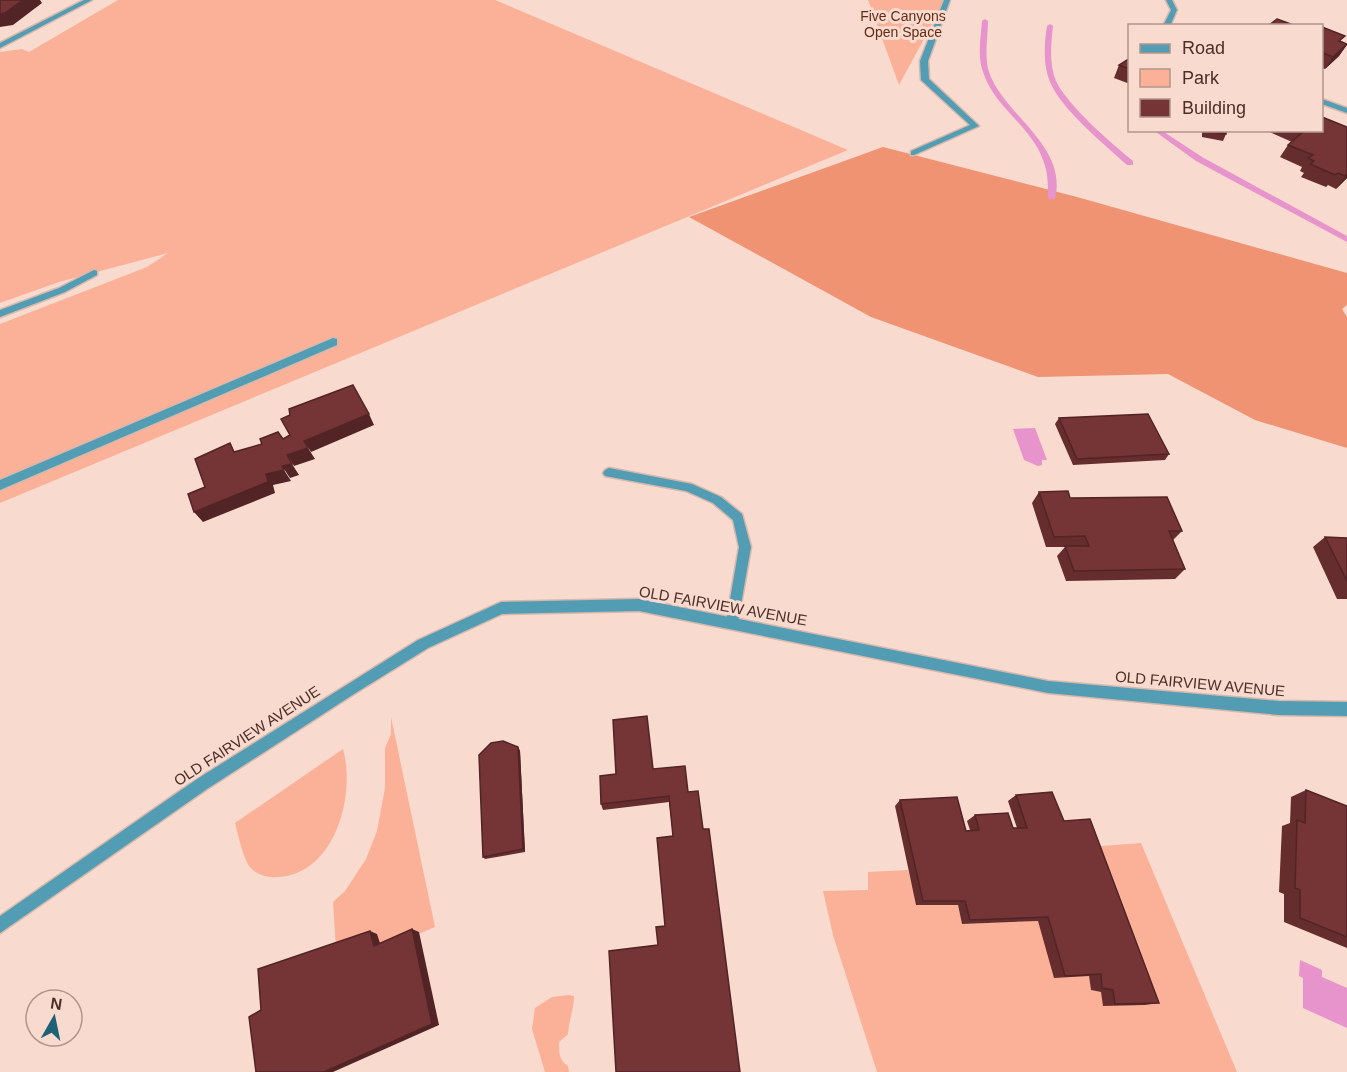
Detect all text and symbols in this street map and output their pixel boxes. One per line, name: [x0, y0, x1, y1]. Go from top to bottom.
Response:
park label: Five Canyons Open Space: [860, 8, 946, 40]
legend: [1128, 24, 1323, 132]
text: Road: [1182, 38, 1225, 58]
text: Park: [1182, 68, 1220, 88]
text: Building: [1182, 98, 1246, 118]
street label: OLD FAIRVIEW AVENUE: [638, 582, 808, 629]
street label: OLD FAIRVIEW AVENUE: [1114, 668, 1286, 699]
street label: OLD FAIRVIEW AVENUE: [171, 682, 323, 789]
north arrow: [24, 988, 84, 1048]
text: N: [49, 994, 63, 1013]

